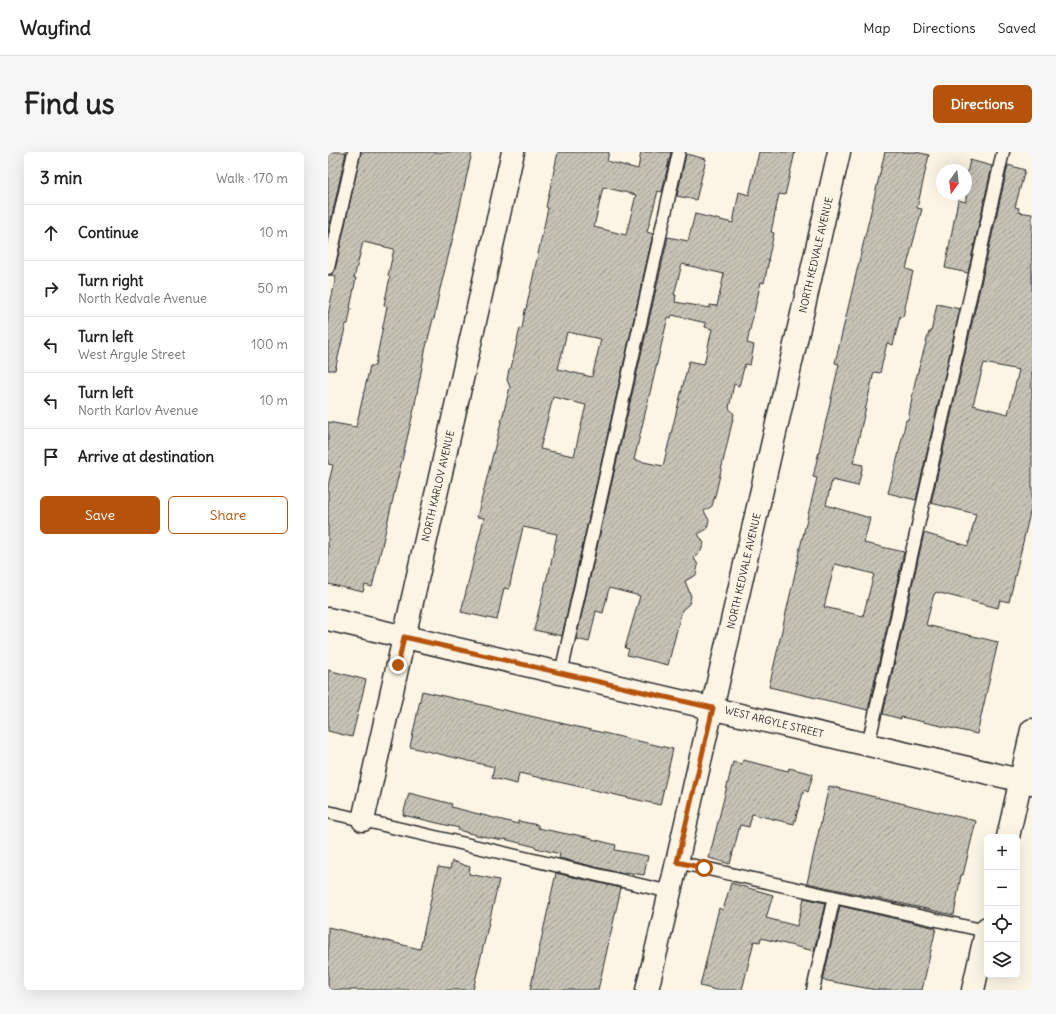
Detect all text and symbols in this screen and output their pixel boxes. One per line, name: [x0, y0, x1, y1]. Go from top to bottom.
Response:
text: Wayfind: [20, 16, 91, 40]
text: Map: [863, 19, 890, 37]
text: Directions: [912, 19, 976, 37]
text: Saved: [998, 19, 1036, 37]
button: Directions: [933, 85, 1032, 123]
text: Find us: [24, 86, 115, 122]
north arrow: [936, 164, 972, 200]
text: 3 min: [40, 167, 82, 189]
text: Walk · 170 m: [216, 170, 288, 187]
street label: NORTH KEDVALE AVENUE: [796, 196, 836, 314]
icon: ahead: [40, 222, 62, 244]
text: Continue: [78, 223, 139, 242]
text: 10 m: [260, 224, 288, 241]
text: Turn right: [78, 271, 143, 290]
icon: right: [40, 278, 62, 300]
text: 50 m: [257, 280, 288, 297]
text: North Kedvale Avenue: [78, 290, 207, 307]
text: Turn left: [78, 327, 133, 346]
icon: left: [40, 334, 62, 356]
text: 100 m: [251, 336, 288, 353]
text: West Argyle Street: [78, 346, 186, 363]
text: Turn left: [78, 383, 133, 402]
icon: left: [40, 390, 62, 412]
text: 10 m: [260, 392, 288, 409]
text: North Karlov Avenue: [78, 402, 198, 419]
street label: NORTH KARLOV AVENUE: [419, 429, 457, 543]
icon: arrive: [40, 446, 62, 468]
text: Arrive at destination: [78, 447, 214, 466]
button: Save: [40, 496, 160, 534]
button: Share: [168, 496, 288, 534]
street label: NORTH KEDVALE AVENUE: [724, 512, 764, 630]
route end: [389, 656, 407, 674]
street label: WEST ARGYLE STREET: [723, 703, 825, 741]
map controls: [984, 834, 1020, 978]
button: +: [984, 834, 1020, 870]
route start: [695, 859, 713, 877]
button: −: [984, 870, 1020, 906]
button: locate: [984, 906, 1020, 942]
button: layers: [984, 942, 1020, 978]

